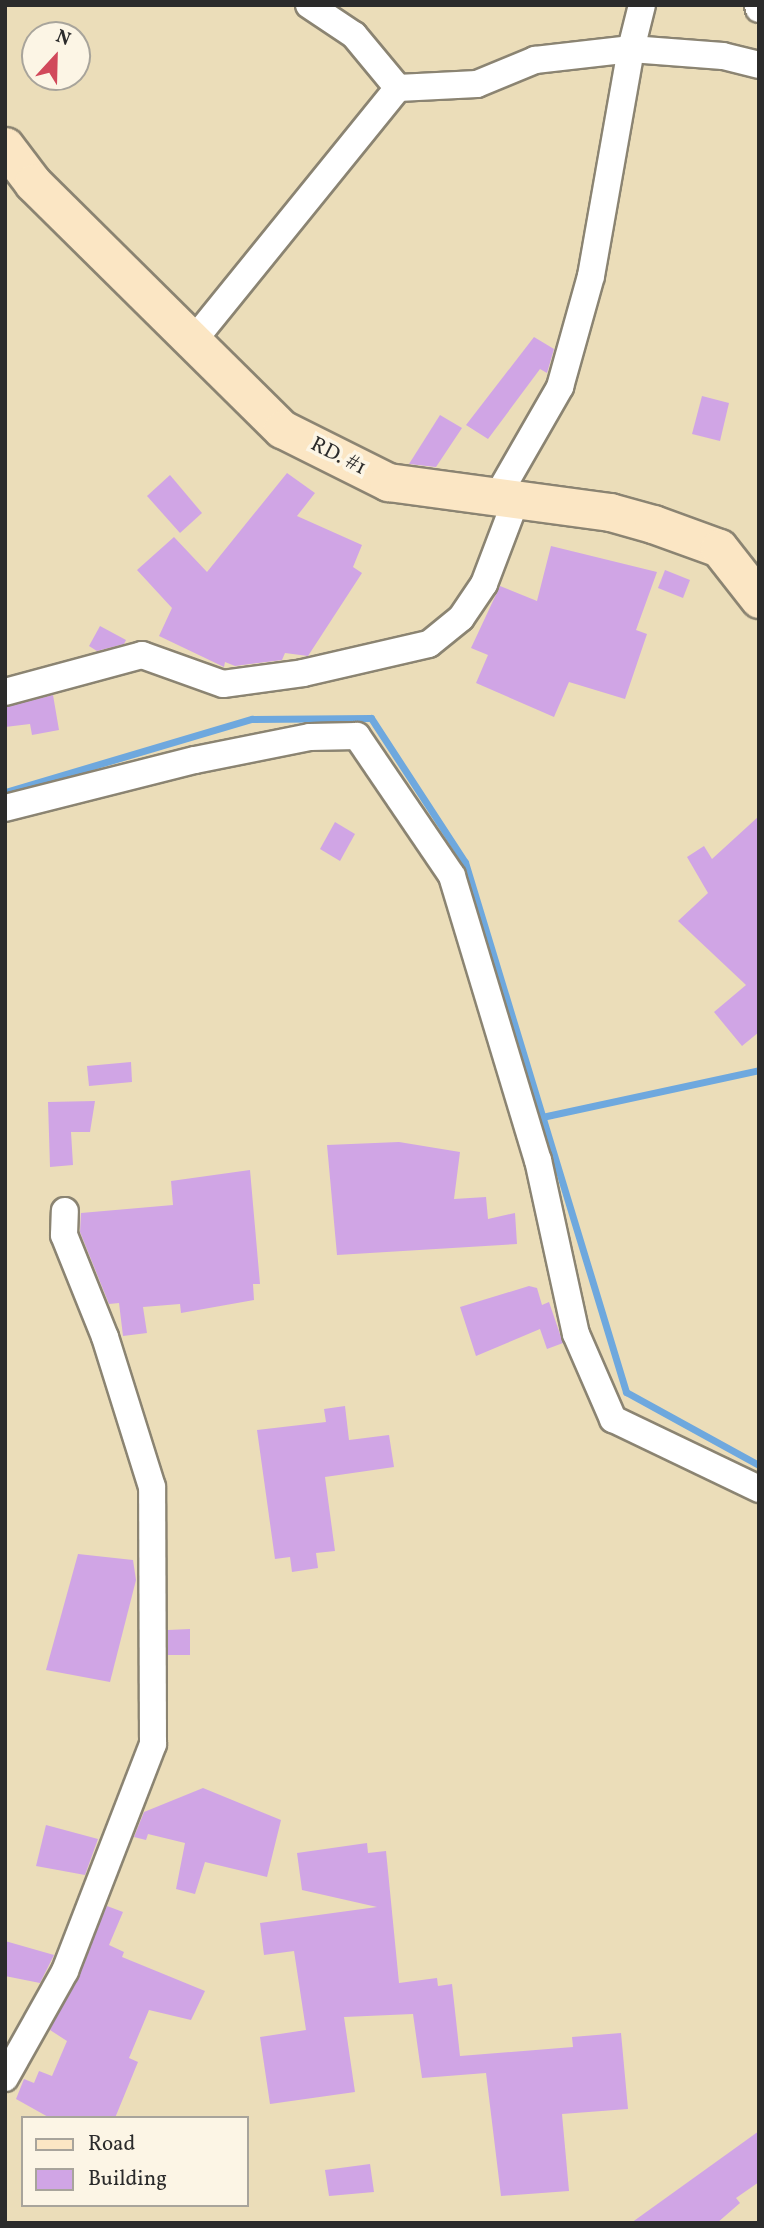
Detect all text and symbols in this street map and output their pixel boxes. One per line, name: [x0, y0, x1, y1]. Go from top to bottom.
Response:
north arrow: [21, 21, 91, 91]
text: N: [52, 24, 74, 53]
street label: RD. #1: [306, 432, 370, 482]
legend: [21, 2116, 248, 2207]
text: Road: [88, 2130, 135, 2159]
text: Building: [88, 2165, 167, 2194]

